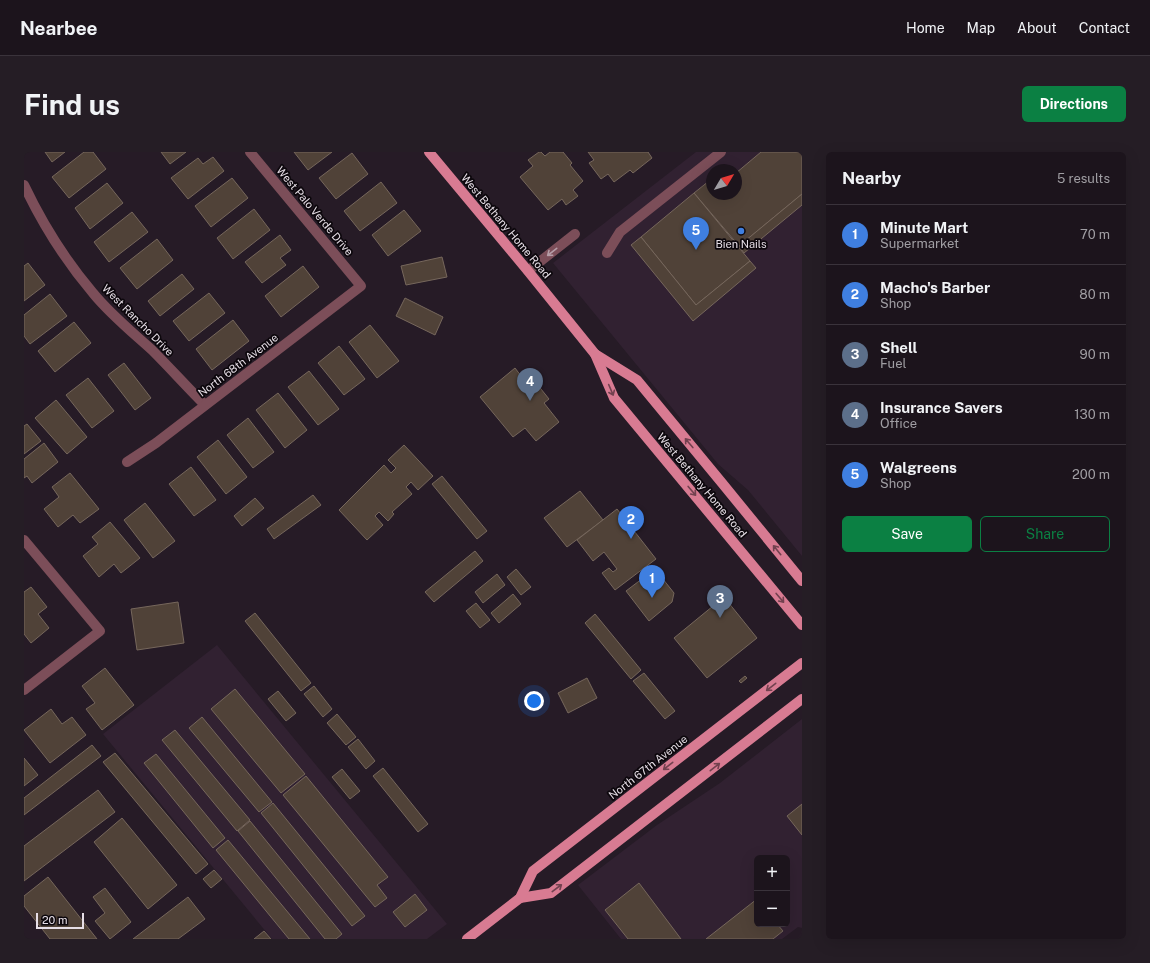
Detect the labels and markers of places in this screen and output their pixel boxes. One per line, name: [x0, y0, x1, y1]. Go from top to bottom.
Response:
pin: 5: [683, 217, 709, 250]
marker: Bien Nails: [736, 226, 746, 236]
place label: Bien Nails: [715, 238, 767, 250]
pin: 4: [517, 368, 543, 401]
pin: 2: [618, 506, 644, 539]
pin: 1: [639, 565, 665, 598]
pin: 3: [707, 585, 733, 618]

